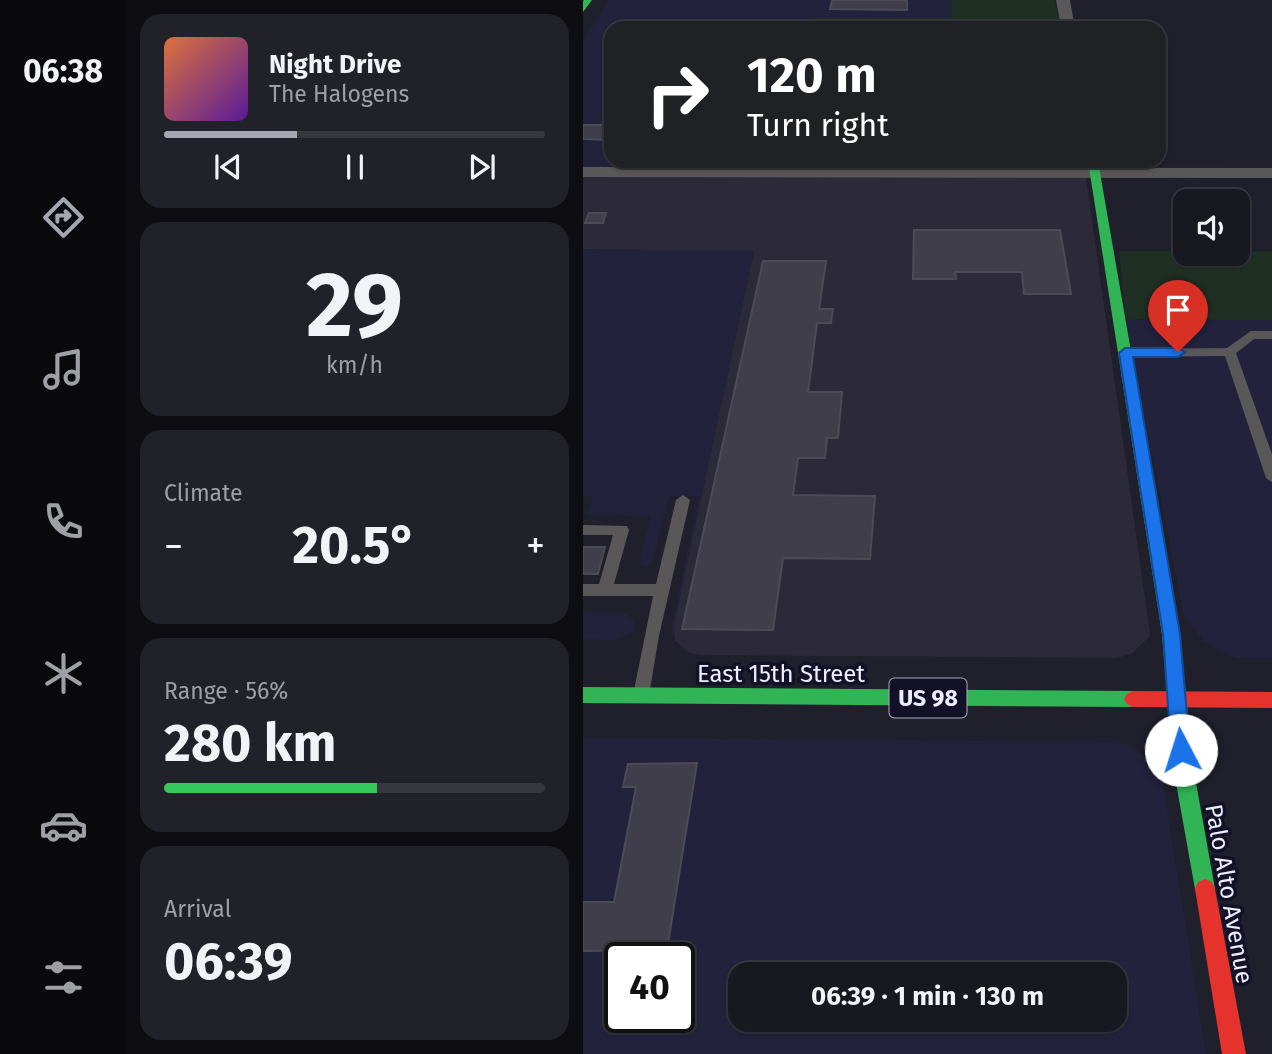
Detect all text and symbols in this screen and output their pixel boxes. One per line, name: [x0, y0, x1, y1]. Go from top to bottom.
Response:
text: 120 m: [747, 46, 877, 105]
text: Night Drive: [269, 49, 401, 80]
icon: right: [632, 49, 723, 140]
text: 06:38: [23, 52, 103, 90]
text: The Halogens: [269, 80, 409, 108]
text: Turn right: [747, 106, 889, 144]
icon: previous: [209, 148, 247, 186]
icon: pause: [336, 148, 374, 186]
icon: next: [463, 148, 501, 186]
map controls: [1173, 189, 1250, 266]
button: sound: [1173, 189, 1250, 266]
icon: directions: [39, 193, 88, 242]
text: 29: [306, 251, 403, 360]
pin: [1148, 280, 1208, 352]
icon: arrive: [1159, 291, 1197, 329]
icon: music: [39, 345, 88, 394]
text: km/h: [326, 351, 383, 379]
text: Climate: [164, 479, 243, 507]
icon: phone: [39, 497, 88, 546]
text: 20.5°: [292, 514, 417, 577]
text: −: [164, 523, 183, 569]
text: +: [526, 523, 545, 569]
icon: climate: [39, 649, 88, 698]
street label: East 15th Street: [697, 660, 865, 688]
text: Range · 56%: [164, 677, 288, 705]
road number: US 98: [889, 678, 967, 718]
text: 280 km: [164, 712, 336, 775]
position arrow: [1144, 713, 1218, 787]
icon: car: [39, 801, 88, 850]
street label: Palo Alto Avenue: [1199, 802, 1259, 986]
text: Arrival: [164, 895, 231, 923]
text: 06:39: [164, 930, 293, 993]
speed limit sign: 40: [604, 942, 695, 1033]
icon: filters: [39, 953, 88, 1002]
text: 06:39 · 1 min · 130 m: [811, 981, 1044, 1012]

